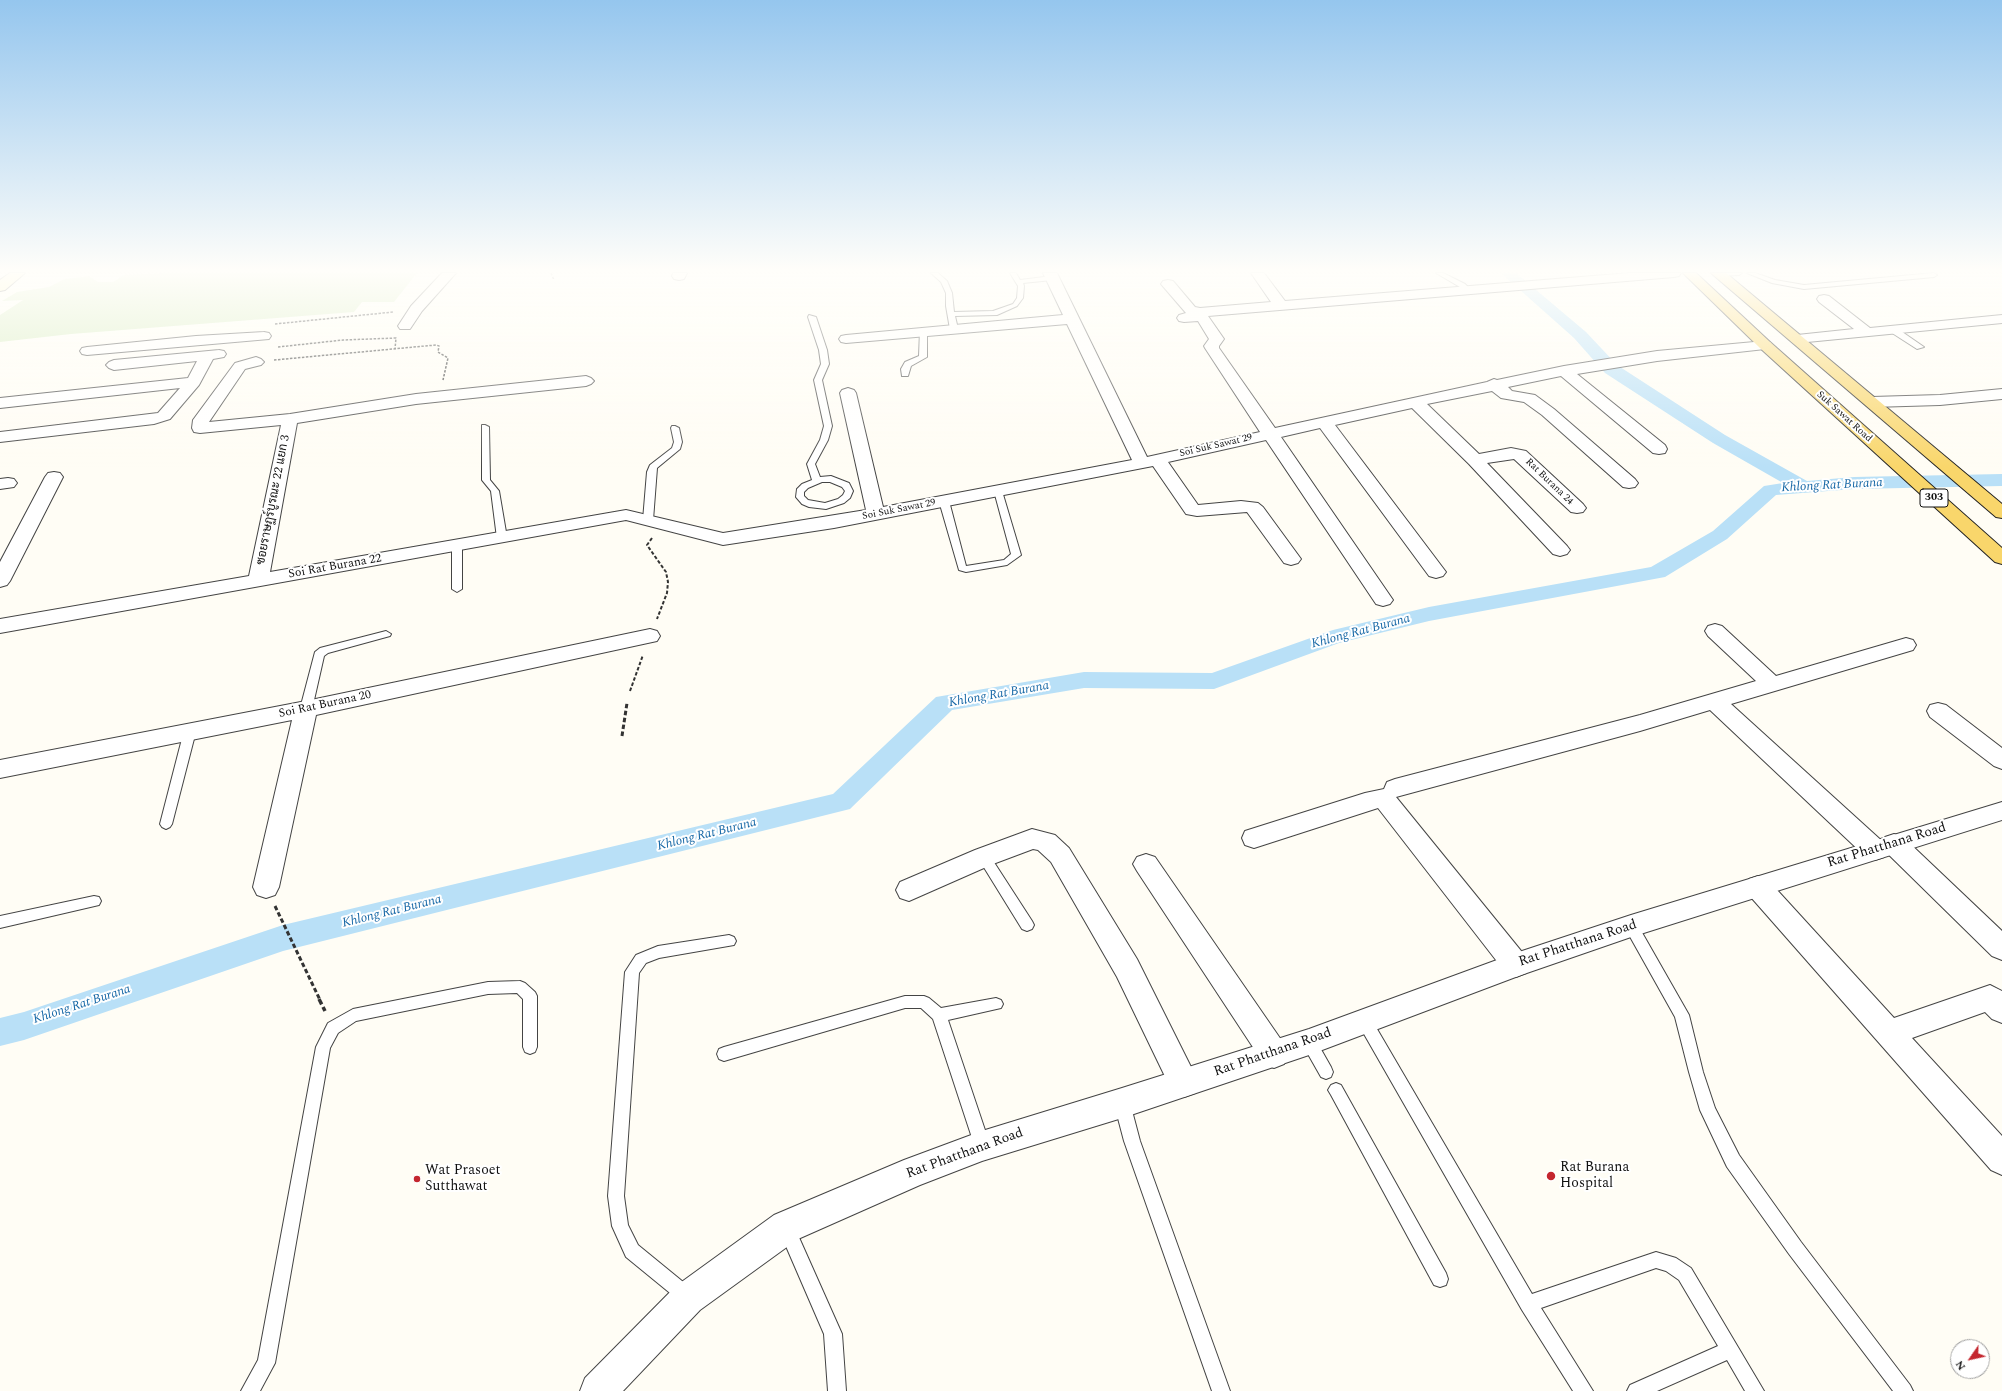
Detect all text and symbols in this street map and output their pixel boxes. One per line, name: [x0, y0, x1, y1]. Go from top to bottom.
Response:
street label: Suk Sawat Road: [1814, 389, 1874, 445]
street label: Soi Suk Sawat 29: [1178, 432, 1254, 460]
street label: ซอยราษฏร์บูรณะ 22 แยก 3: [254, 434, 294, 566]
street label: Rat Burana 24: [1523, 456, 1575, 508]
water label: Khlong Rat Burana: [1781, 476, 1883, 496]
road number: 303: [1920, 489, 1948, 507]
street label: Soi Suk Sawat 29: [861, 497, 937, 523]
street label: Soi Rat Burana 22: [287, 552, 383, 582]
water label: Khlong Rat Burana: [1310, 611, 1412, 653]
water label: Khlong Rat Burana: [948, 678, 1050, 712]
street label: Soi Rat Burana 20: [277, 688, 373, 722]
water label: Khlong Rat Burana: [656, 815, 758, 855]
street label: Rat Phatthana Road: [1826, 820, 1948, 872]
water label: Khlong Rat Burana: [341, 892, 443, 932]
street label: Rat Phatthana Road: [1517, 917, 1639, 971]
water label: Khlong Rat Burana: [31, 982, 133, 1028]
street label: Rat Phatthana Road: [1212, 1025, 1334, 1081]
street label: Rat Phatthana Road: [904, 1125, 1026, 1183]
place label: Rat Burana Hospital: [1560, 1160, 1629, 1192]
place label: Wat Prasoet Sutthawat: [425, 1163, 501, 1196]
marker: Rat Burana Hospital: [1545, 1170, 1557, 1182]
marker: Wat Prasoet Sutthawat: [412, 1174, 422, 1184]
north arrow: [1950, 1339, 1990, 1379]
text: N: [1951, 1357, 1970, 1374]

